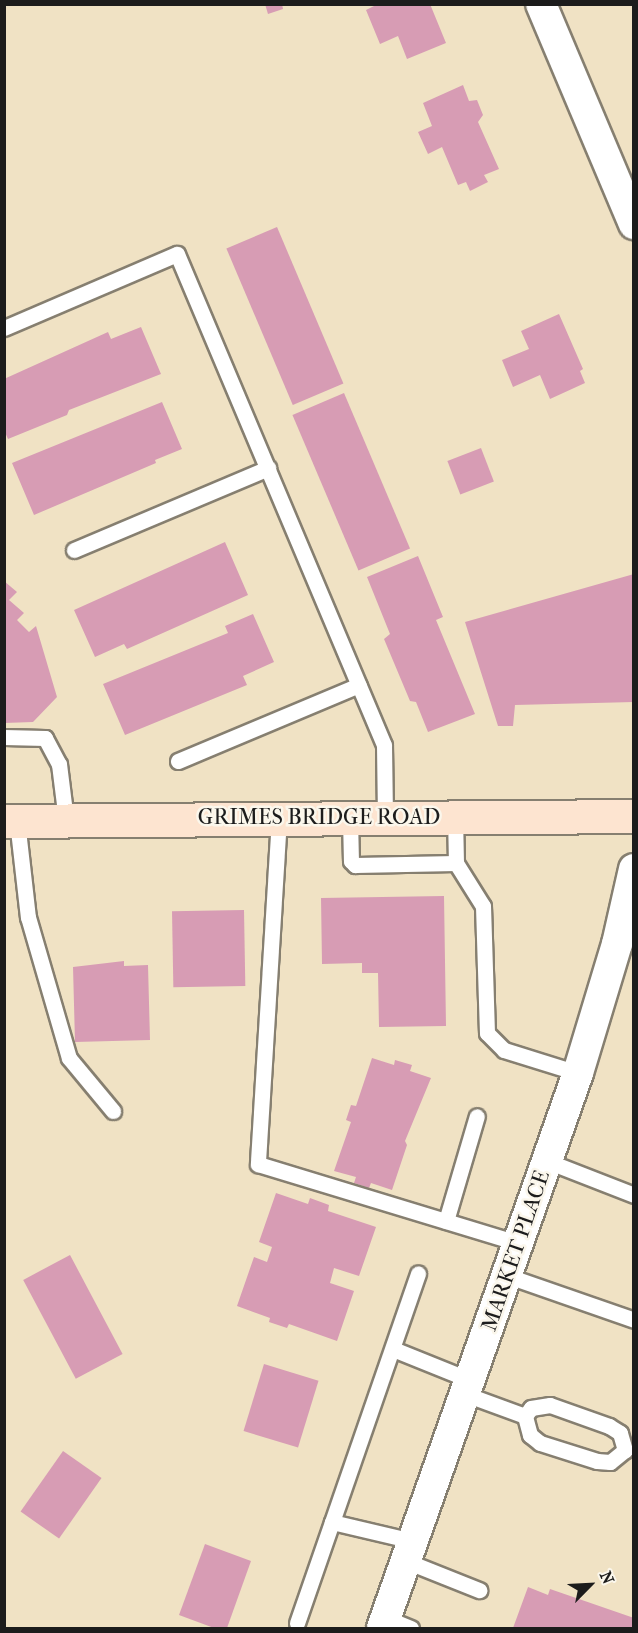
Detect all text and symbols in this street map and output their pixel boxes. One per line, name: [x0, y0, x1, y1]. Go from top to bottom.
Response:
street label: GRIMES BRIDGE ROAD: [198, 805, 440, 831]
street label: MARKET PLACE: [476, 1167, 556, 1335]
north arrow: [560, 1555, 620, 1615]
text: N: [596, 1568, 618, 1587]

